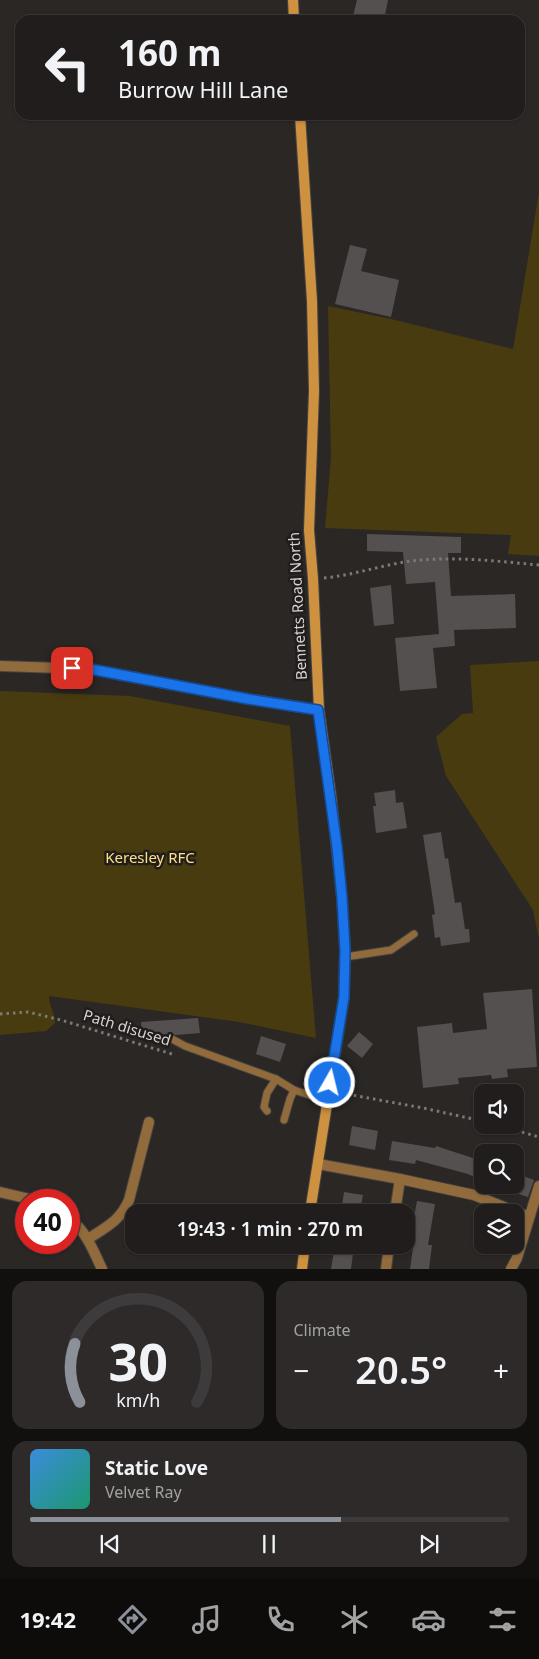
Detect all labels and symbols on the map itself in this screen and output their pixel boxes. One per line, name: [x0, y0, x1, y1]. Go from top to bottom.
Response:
street label: Bennetts Road North: [283, 531, 311, 681]
pin: [51, 647, 93, 689]
park label: Keresley RFC: [105, 847, 195, 867]
street label: Path disused: [81, 1004, 173, 1050]
position arrow: [303, 1056, 355, 1108]
speed limit sign: 40: [15, 1189, 80, 1254]

